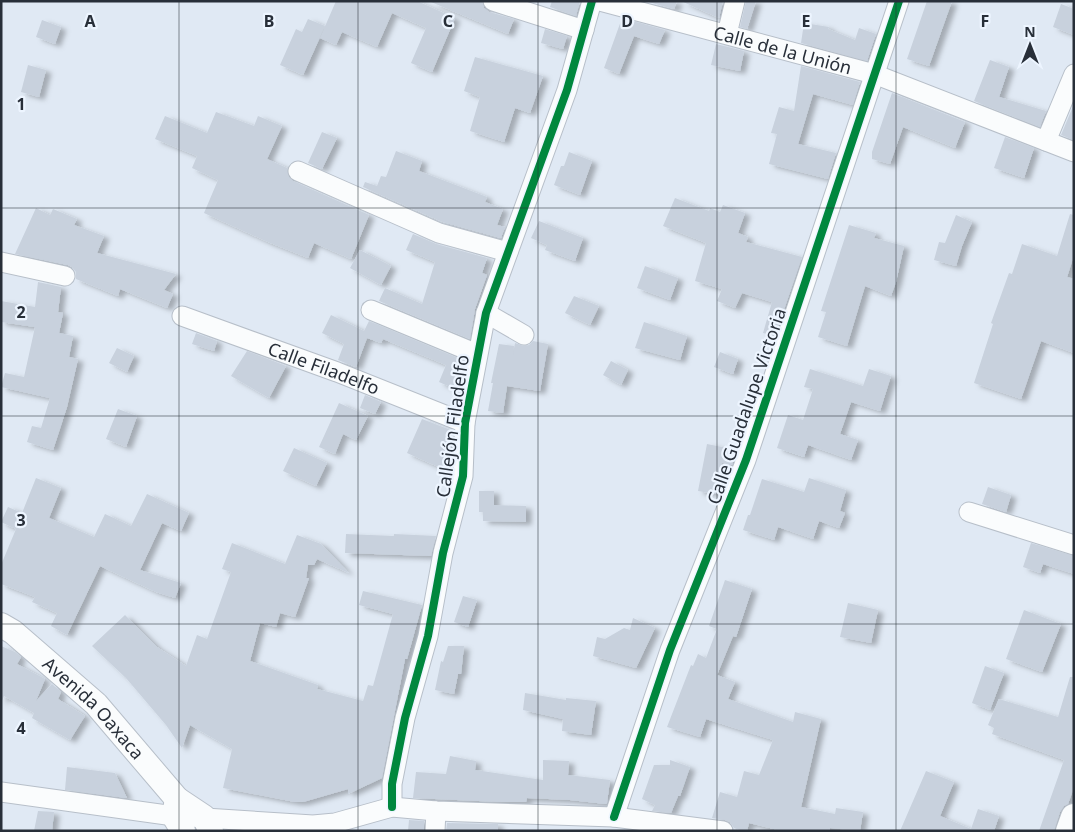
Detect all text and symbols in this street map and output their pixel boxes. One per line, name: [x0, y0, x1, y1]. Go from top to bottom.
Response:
text: A: [84, 10, 96, 32]
text: B: [264, 10, 274, 32]
text: C: [443, 10, 453, 32]
text: D: [621, 10, 633, 32]
text: E: [802, 10, 811, 32]
text: F: [981, 10, 989, 32]
street label: Calle de la Unión: [711, 20, 854, 80]
north arrow: [1005, 20, 1055, 70]
text: N: [1024, 22, 1036, 41]
text: 1: [16, 93, 26, 115]
text: 2: [16, 301, 26, 323]
street label: Calle Guadalupe Victoria: [701, 305, 791, 507]
street label: Calle Filadelfo: [265, 336, 383, 400]
street label: Callejón Filadelfo: [430, 353, 474, 499]
text: 3: [16, 509, 26, 531]
street label: Avenida Oaxaca: [38, 651, 150, 764]
text: 4: [16, 717, 26, 739]

